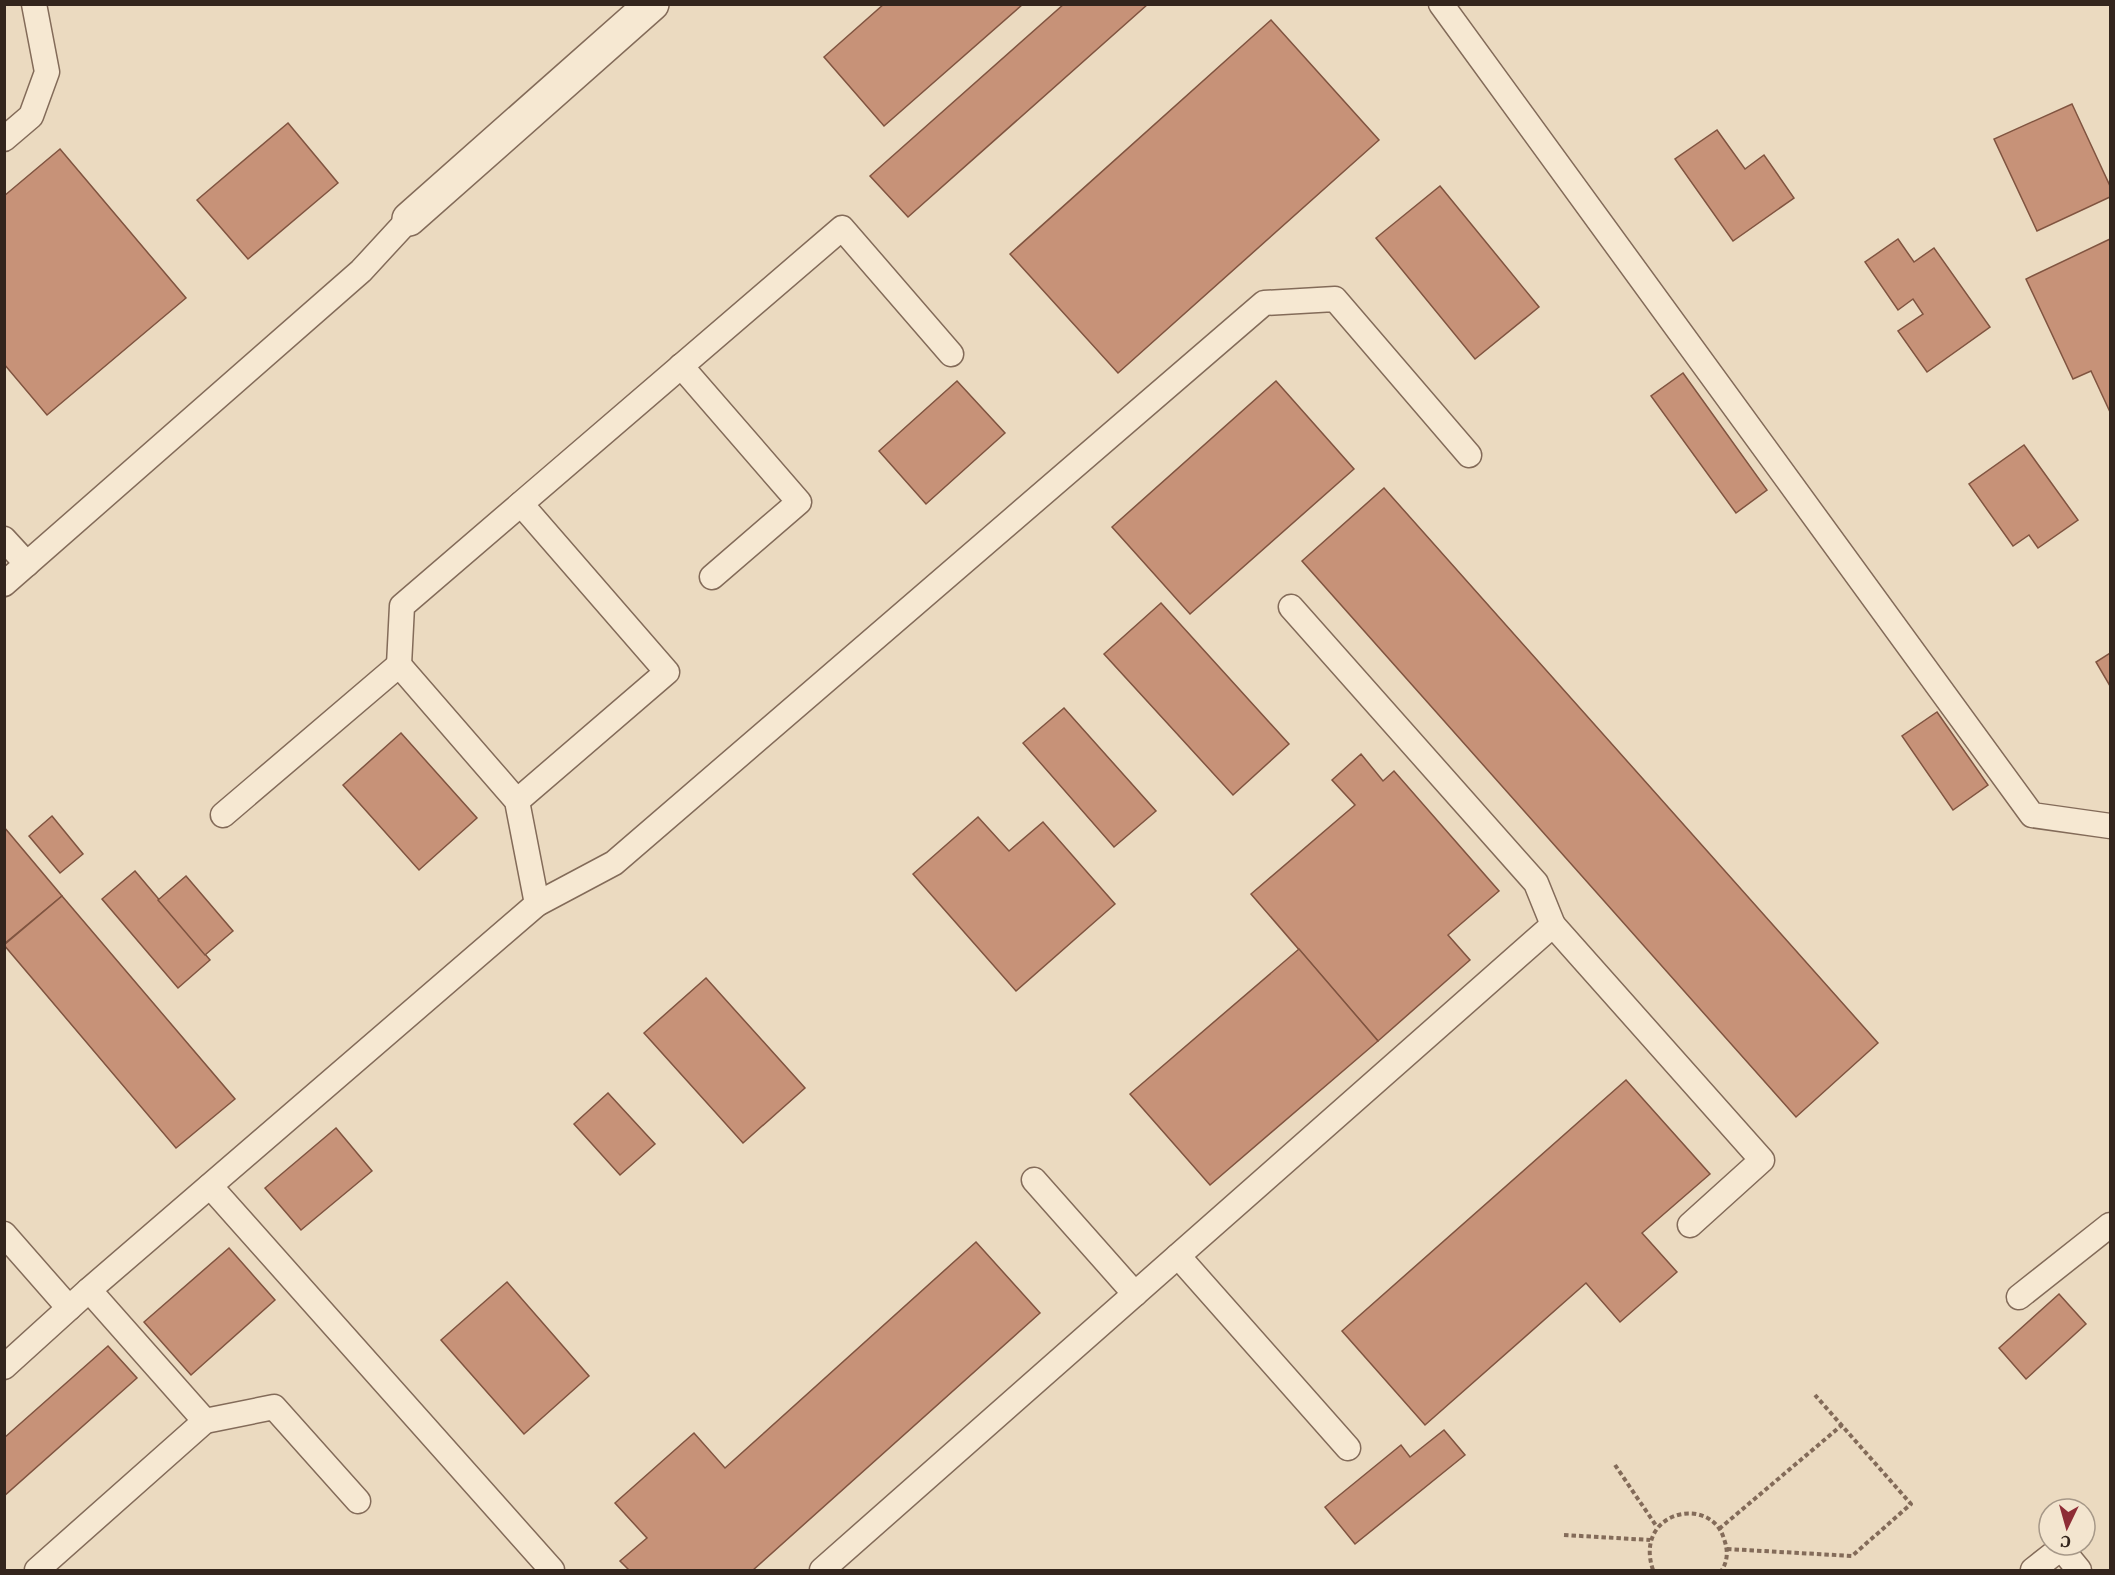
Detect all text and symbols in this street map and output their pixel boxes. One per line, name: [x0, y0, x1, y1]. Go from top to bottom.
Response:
north arrow: [2037, 1497, 2097, 1557]
text: С: [2060, 1532, 2072, 1552]

